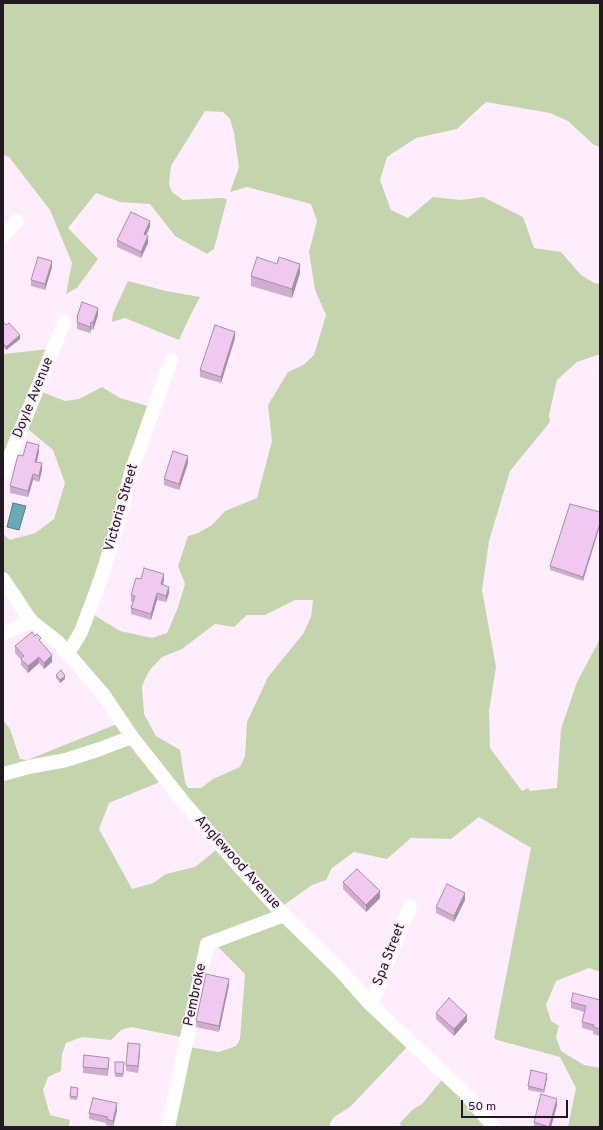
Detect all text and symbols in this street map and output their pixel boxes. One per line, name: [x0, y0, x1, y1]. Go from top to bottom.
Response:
street label: Doyle Avenue: [10, 355, 58, 441]
street label: Victoria Street: [101, 462, 143, 554]
street label: Anglewood Avenue: [190, 813, 284, 913]
street label: Spa Street: [370, 921, 410, 989]
street label: Pembroke: [181, 962, 211, 1028]
scale bar: [463, 1092, 570, 1118]
text: 50 m: [468, 1099, 496, 1115]

